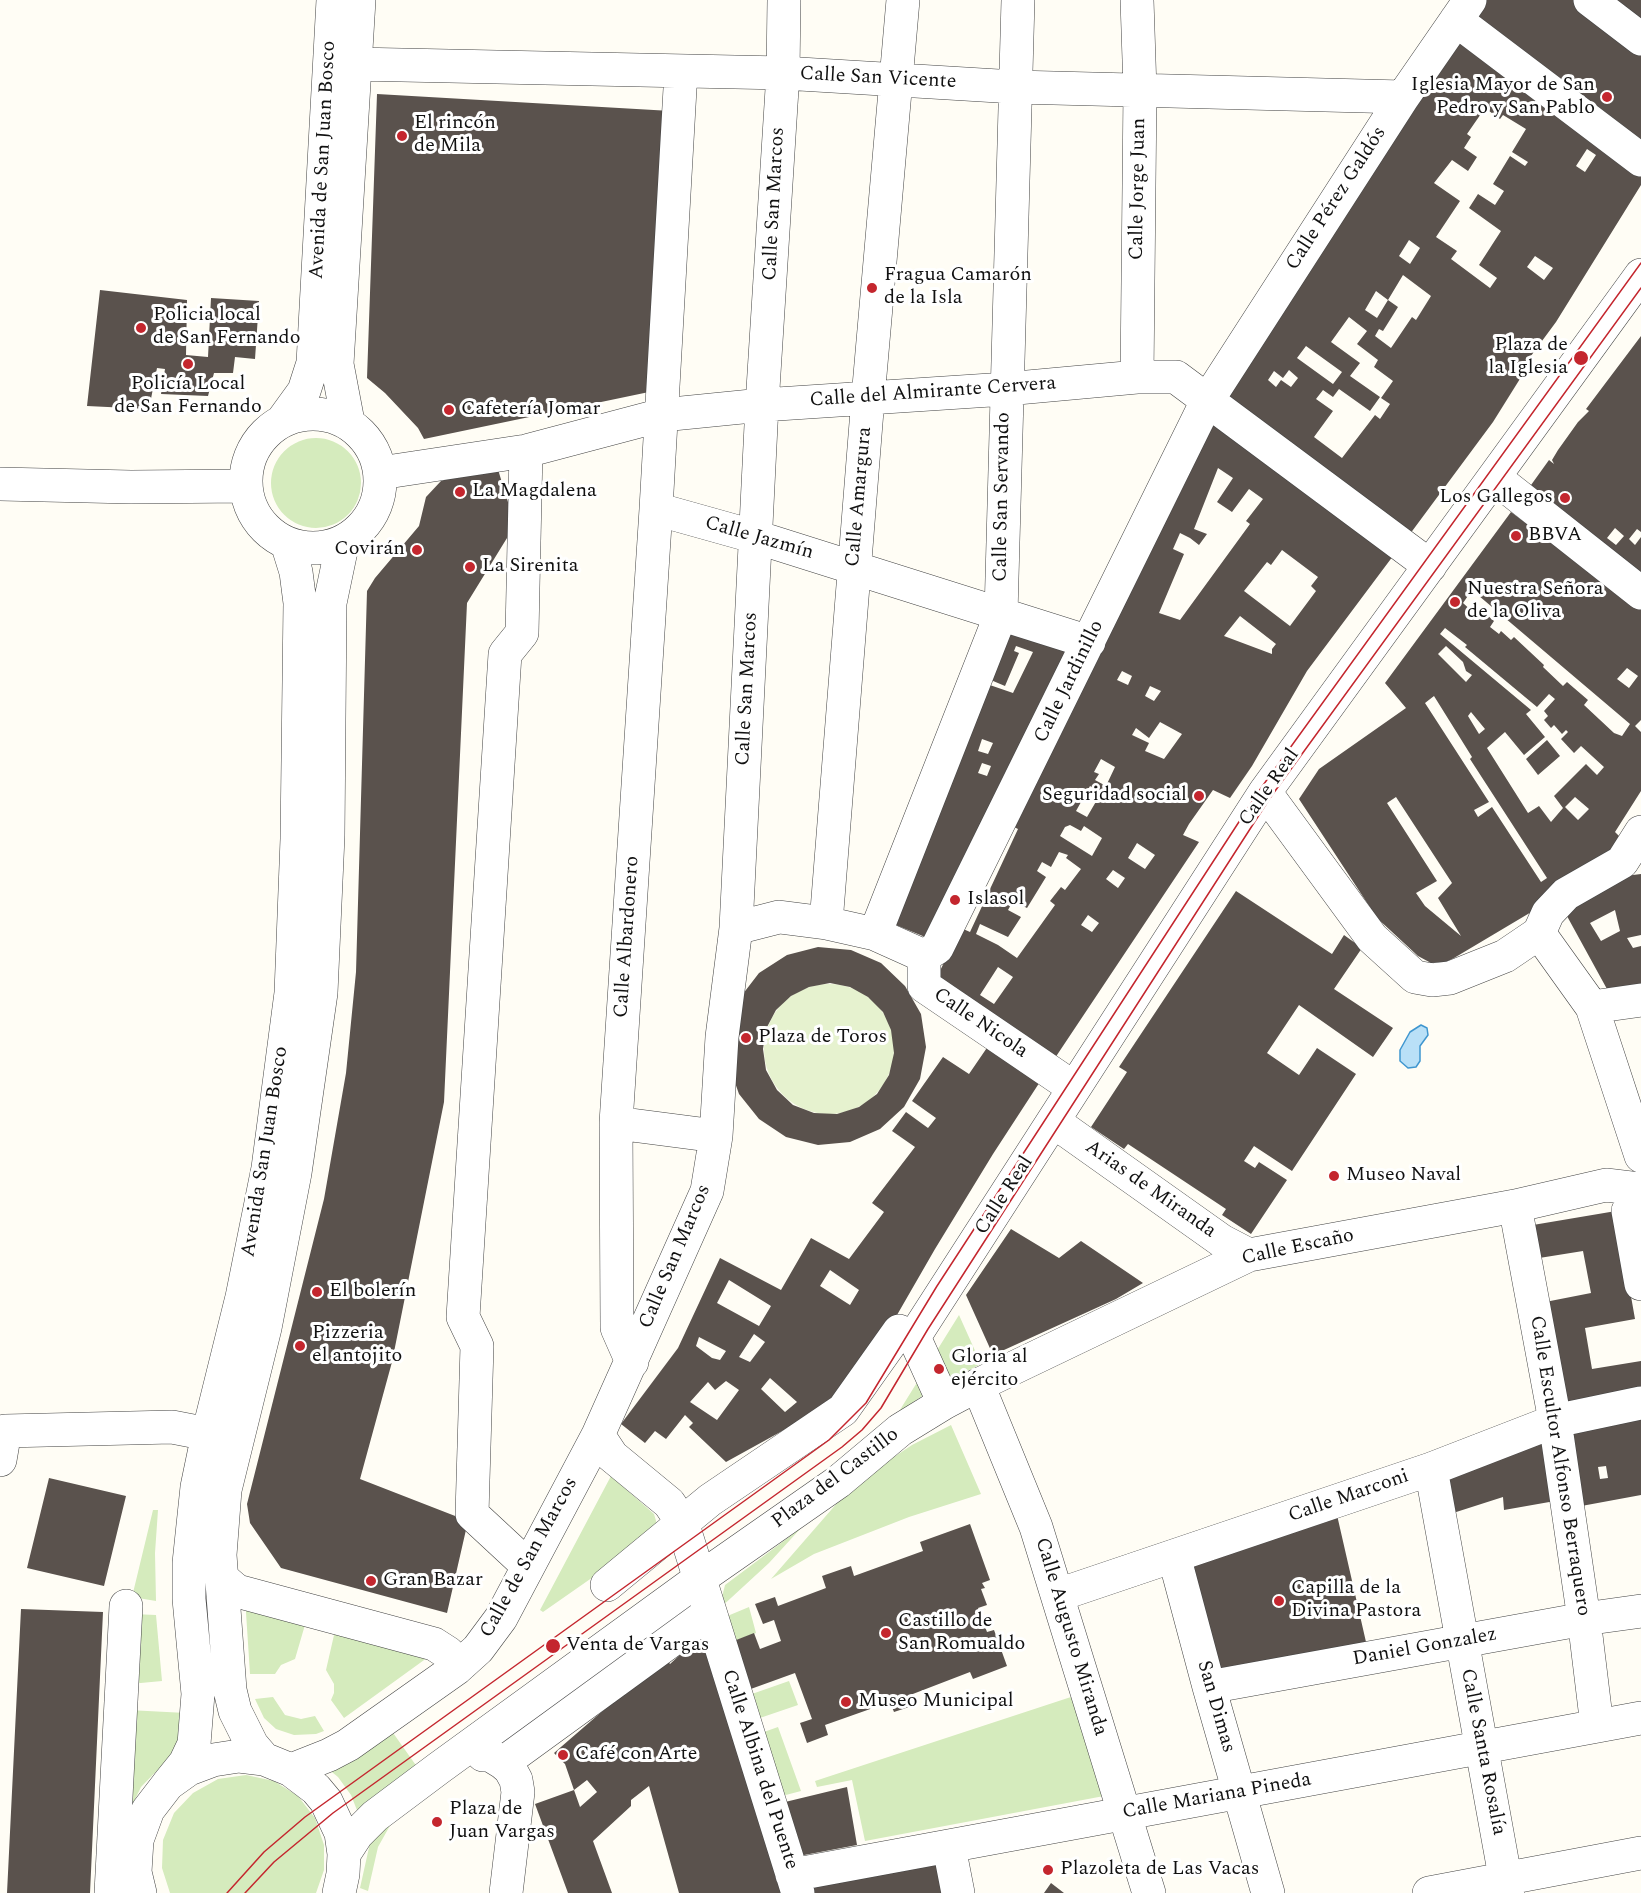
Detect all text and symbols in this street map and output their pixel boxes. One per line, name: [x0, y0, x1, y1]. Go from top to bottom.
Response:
street label: Avenida de San Juan Bosco: [306, 40, 342, 280]
street label: Calle San Vicente: [799, 63, 957, 95]
place label: Iglesia Mayor de San Pedro y San Pablo: [1411, 74, 1595, 121]
marker: Iglesia Mayor de San Pedro y San Pablo: [1600, 90, 1614, 104]
place label: El rincón de Mila: [414, 112, 496, 159]
street label: Calle Jorge Juan: [1126, 118, 1152, 260]
street label: Calle Pérez Galdós: [1282, 123, 1392, 275]
street label: Calle San Marcos: [759, 126, 791, 282]
marker: El rincón de Mila: [395, 129, 409, 143]
place label: Fragua Camarón de la Isla: [884, 264, 1032, 311]
marker: Fragua Camarón de la Isla: [865, 281, 879, 295]
place label: Policia local de San Fernando: [153, 304, 301, 351]
marker: Policia local de San Fernando: [134, 321, 148, 335]
place label: Plaza de la Iglesia: [1489, 334, 1568, 381]
marker: Plaza de la Iglesia: [1572, 349, 1590, 367]
marker: Policía Local de San Fernando: [181, 357, 195, 371]
street label: Calle del Almirante Cervera: [809, 372, 1057, 414]
place label: Policía Local de San Fernando: [114, 373, 262, 420]
place label: Cafetería Jomar: [461, 398, 600, 422]
marker: Cafetería Jomar: [442, 403, 456, 417]
street label: Calle San Servando: [990, 412, 1016, 582]
street label: Calle Amargura: [842, 426, 878, 568]
place label: La Magdalena: [472, 480, 597, 504]
marker: La Magdalena: [453, 485, 467, 499]
place label: Los Gallegos: [1439, 486, 1553, 510]
marker: Los Gallegos: [1558, 491, 1572, 505]
street label: Calle Jazmín: [702, 512, 816, 566]
place label: BBVA: [1528, 524, 1582, 548]
marker: BBVA: [1509, 529, 1523, 543]
place label: Covirán: [334, 538, 405, 562]
marker: Covirán: [410, 543, 424, 557]
place label: La Sirenita: [482, 555, 579, 579]
marker: La Sirenita: [463, 560, 477, 574]
place label: Nuestra Señora de la Oliva: [1467, 578, 1604, 625]
marker: Nuestra Señora de la Oliva: [1448, 595, 1462, 609]
street label: Calle San Marcos: [732, 611, 764, 767]
street label: Calle Jardinillo: [1030, 617, 1110, 747]
street label: Calle Real: [1235, 745, 1305, 831]
place label: Seguridad social: [1042, 784, 1187, 808]
marker: Seguridad social: [1192, 789, 1206, 803]
street label: Calle Albardonero: [610, 855, 646, 1019]
place label: Islasol: [967, 888, 1024, 912]
marker: Islasol: [948, 893, 962, 907]
street label: Calle Nicola: [928, 984, 1032, 1064]
place label: Plaza de Toros: [758, 1026, 887, 1050]
marker: Plaza de Toros: [739, 1031, 753, 1045]
street label: Avenida San Juan Bosco: [237, 1045, 295, 1259]
street label: Arias de Miranda: [1080, 1136, 1220, 1244]
street label: Calle Real: [971, 1152, 1039, 1240]
place label: Museo Naval: [1346, 1164, 1461, 1188]
marker: Museo Naval: [1327, 1169, 1341, 1183]
street label: Calle San Marcos: [635, 1181, 717, 1333]
street label: Calle Escaño: [1240, 1224, 1356, 1272]
place label: El bolerín: [329, 1280, 416, 1304]
marker: El bolerín: [310, 1285, 324, 1299]
street label: Calle Escultor Alfonso Berraquero: [1523, 1314, 1595, 1618]
place label: Pizzeria el antojito: [312, 1322, 402, 1369]
marker: Pizzeria el antojito: [293, 1339, 307, 1353]
place label: Gloria al ejército: [951, 1346, 1028, 1393]
marker: Gloria al ejército: [932, 1362, 946, 1376]
street label: Plaza del Castillo: [768, 1423, 904, 1535]
street label: Calle Marconi: [1286, 1465, 1412, 1529]
street label: Calle de San Marcos: [476, 1474, 584, 1642]
street label: Calle Augusto Miranda: [1028, 1535, 1112, 1739]
place label: Gran Bazar: [383, 1569, 483, 1593]
marker: Gran Bazar: [364, 1574, 378, 1588]
place label: Capilla de la Divina Pastora: [1291, 1577, 1421, 1624]
marker: Capilla de la Divina Pastora: [1272, 1594, 1286, 1608]
place label: Castillo de San Romualdo: [898, 1610, 1025, 1657]
street label: Daniel Gonzalez: [1351, 1624, 1499, 1672]
marker: Castillo de San Romualdo: [879, 1626, 893, 1640]
place label: Venta de Vargas: [566, 1634, 709, 1658]
marker: Venta de Vargas: [544, 1637, 562, 1655]
street label: San Dimas: [1190, 1658, 1240, 1756]
street label: Calle Albina del Puente: [715, 1667, 803, 1873]
street label: Calle Santa Rosalía: [1454, 1667, 1510, 1837]
place label: Museo Municipal: [858, 1690, 1014, 1714]
marker: Museo Municipal: [839, 1695, 853, 1709]
place label: Café con Arte: [575, 1743, 697, 1767]
marker: Café con Arte: [556, 1748, 570, 1762]
street label: Calle Mariana Pineda: [1121, 1769, 1313, 1825]
place label: Plaza de Juan Vargas: [449, 1798, 555, 1845]
marker: Plaza de Juan Vargas: [430, 1815, 444, 1829]
place label: Plazoleta de Las Vacas: [1060, 1858, 1259, 1882]
marker: Plazoleta de Las Vacas: [1041, 1863, 1055, 1877]

